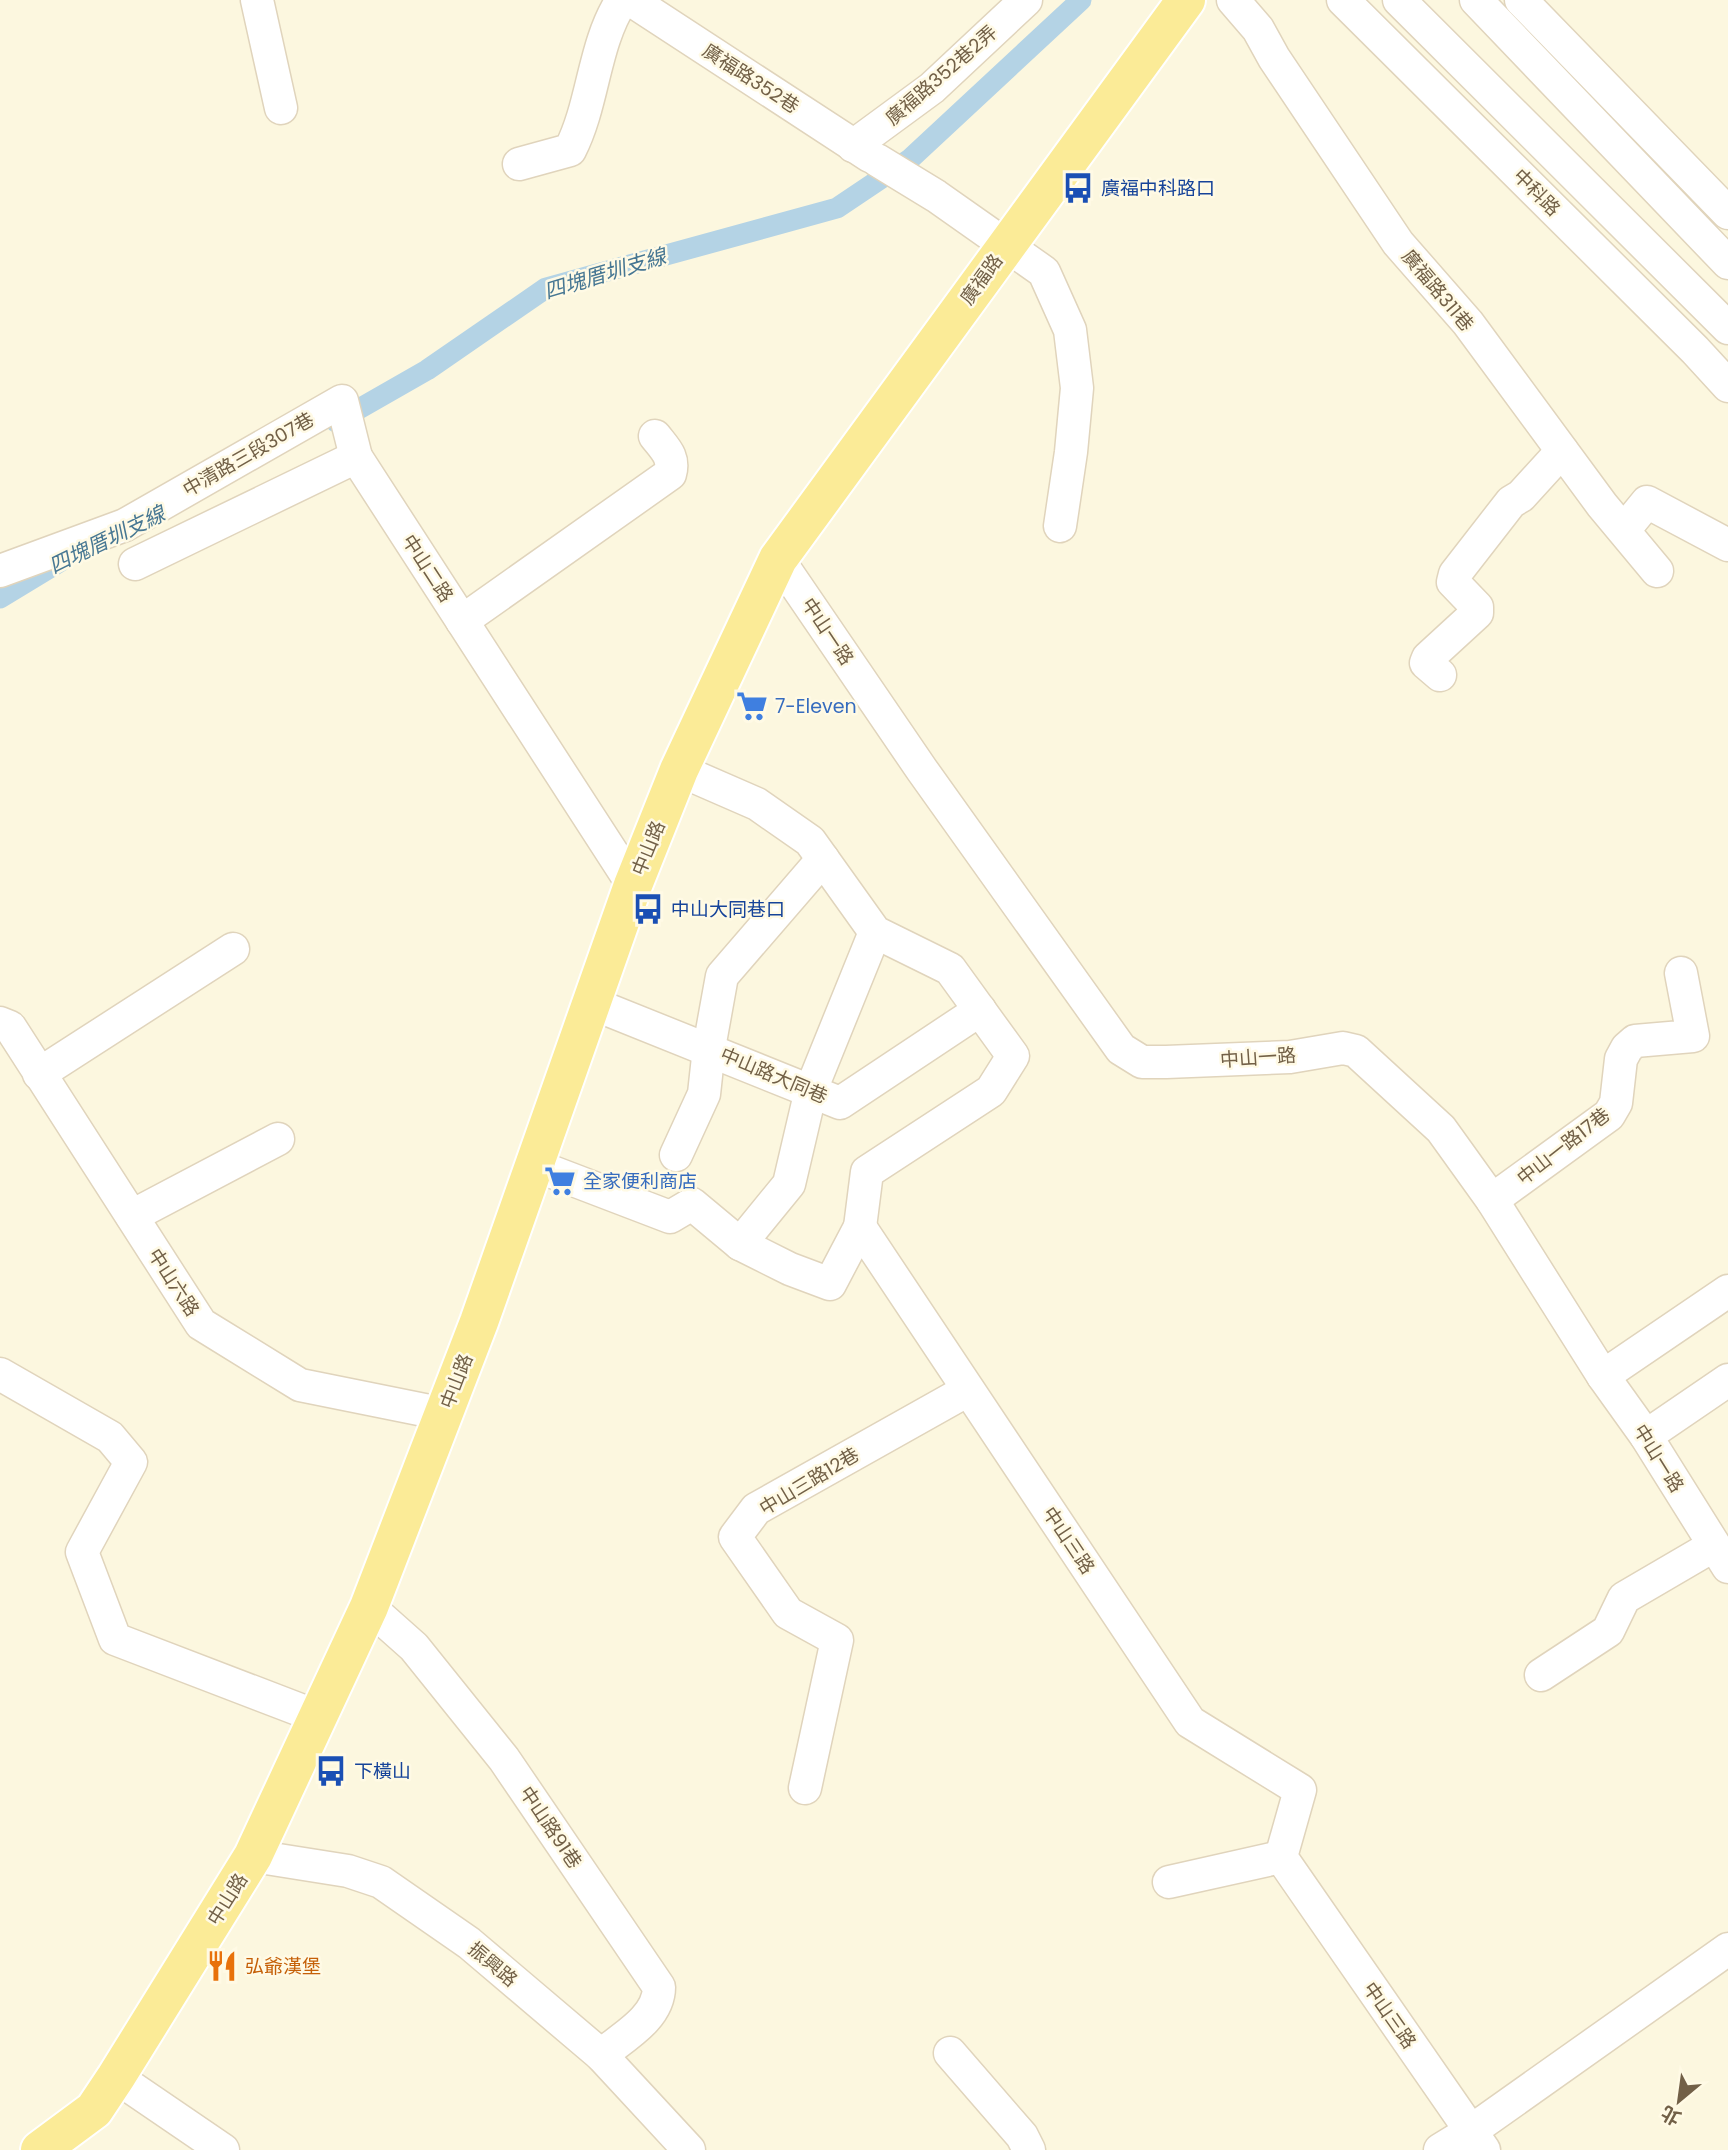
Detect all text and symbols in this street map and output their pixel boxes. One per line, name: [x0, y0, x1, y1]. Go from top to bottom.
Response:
street label: 廣福路352巷2弄: [880, 19, 1003, 131]
street label: 廣福路352巷: [697, 37, 804, 120]
street label: 中科路: [1507, 163, 1566, 222]
bus stop icon: 廣福中科路口: [1061, 171, 1095, 205]
place label: 廣福中科路口: [1101, 175, 1215, 202]
water label: 四塊厝圳支線: [540, 241, 671, 306]
street label: 廣福路311巷: [1395, 244, 1480, 337]
street label: 廣福路: [954, 248, 1009, 310]
street label: 中清路三段307巷: [178, 406, 319, 503]
water label: 四塊厝圳支線: [44, 498, 172, 580]
street label: 中山二路: [396, 529, 460, 608]
street label: 中山一路: [795, 592, 860, 670]
supermarket icon: 7-Eleven: [735, 689, 769, 723]
place label: 7-Eleven: [775, 693, 857, 720]
street label: 中山路: [625, 817, 672, 880]
bus stop icon: 中山大同巷口: [631, 892, 665, 926]
place label: 中山大同巷口: [671, 896, 785, 923]
street label: 中山路大同巷: [716, 1041, 832, 1110]
street label: 中山一路: [1219, 1041, 1297, 1074]
street label: 中山一路17巷: [1511, 1101, 1616, 1191]
supermarket icon: 全家便利商店: [543, 1164, 577, 1198]
place label: 全家便利商店: [583, 1168, 697, 1195]
street label: 中山六路: [142, 1243, 206, 1322]
street label: 中山路: [434, 1350, 479, 1413]
street label: 中山一路: [1627, 1419, 1690, 1498]
street label: 中山三路12巷: [754, 1441, 864, 1522]
street label: 中山三路: [1036, 1501, 1101, 1579]
bus stop icon: 下橫山: [314, 1754, 348, 1788]
place label: 下橫山: [354, 1758, 411, 1785]
street label: 中山路91巷: [513, 1781, 588, 1874]
street label: 中山路: [201, 1868, 254, 1931]
street label: 振興路: [462, 1936, 523, 1993]
restaurant icon: 弘爺漢堡: [205, 1949, 239, 1983]
place label: 弘爺漢堡: [245, 1953, 321, 1980]
street label: 中山三路: [1357, 1976, 1422, 2054]
north arrow: [1644, 2066, 1714, 2136]
text: 北: [1656, 2099, 1686, 2132]

